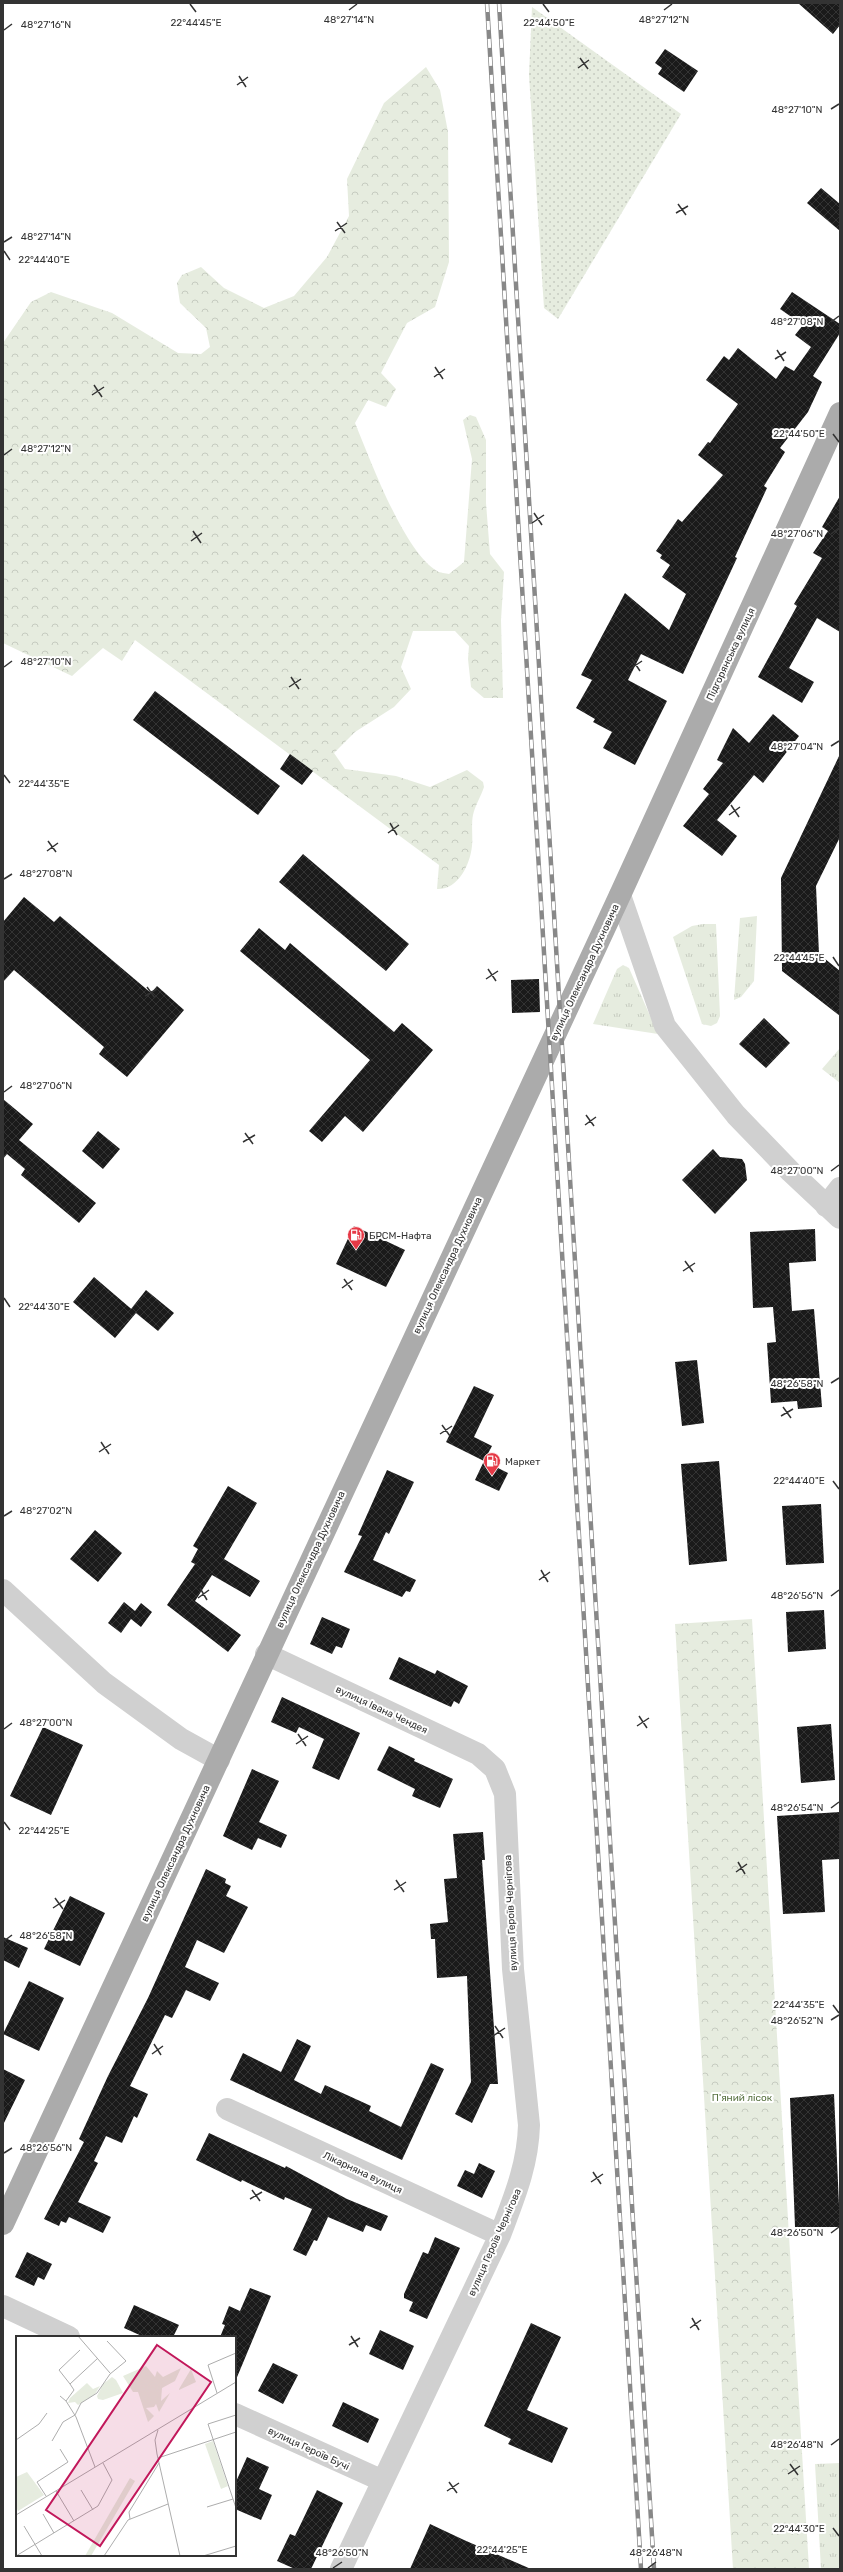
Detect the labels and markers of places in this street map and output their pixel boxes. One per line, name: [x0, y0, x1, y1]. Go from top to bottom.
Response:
fuel station icon: БРСМ-Нафта: [346, 1225, 366, 1250]
place label: БРСМ-Нафта: [369, 1230, 432, 1242]
fuel station icon: Маркет: [482, 1451, 502, 1476]
place label: Маркет: [505, 1456, 540, 1468]

